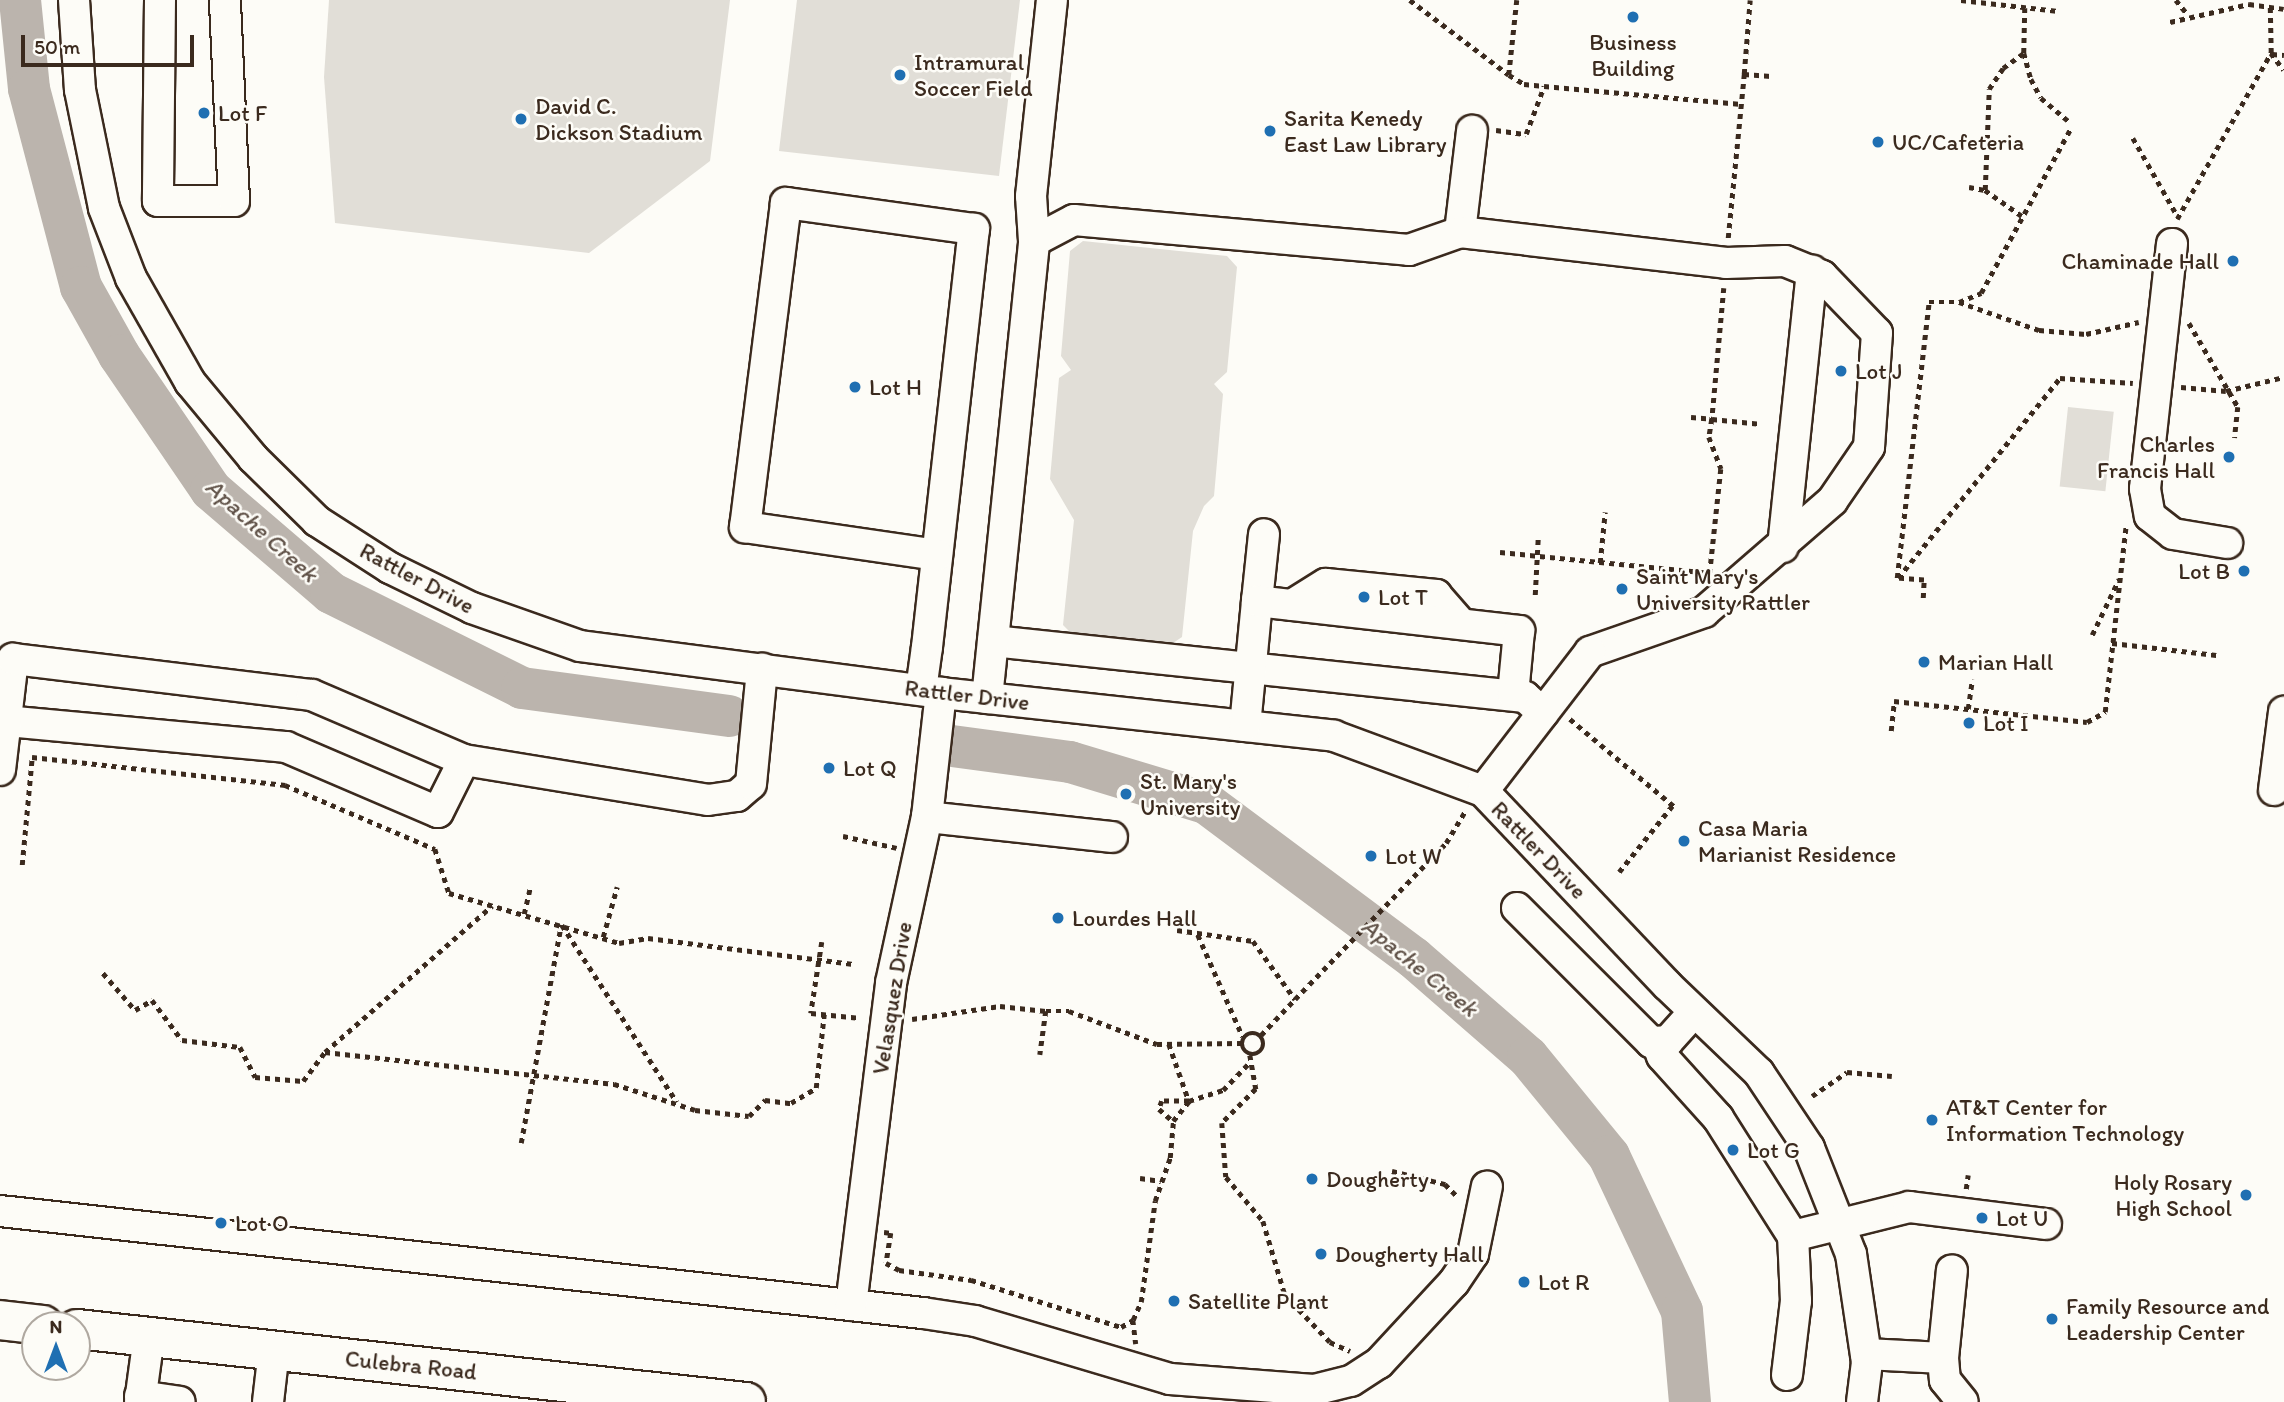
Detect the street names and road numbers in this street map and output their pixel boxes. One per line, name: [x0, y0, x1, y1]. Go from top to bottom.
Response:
street label: Rattler Drive: [355, 536, 479, 620]
street label: Rattler Drive: [903, 674, 1031, 716]
street label: Rattler Drive: [1486, 795, 1592, 905]
street label: Velasquez Drive: [866, 919, 918, 1077]
street label: Culebra Road: [344, 1344, 478, 1386]

